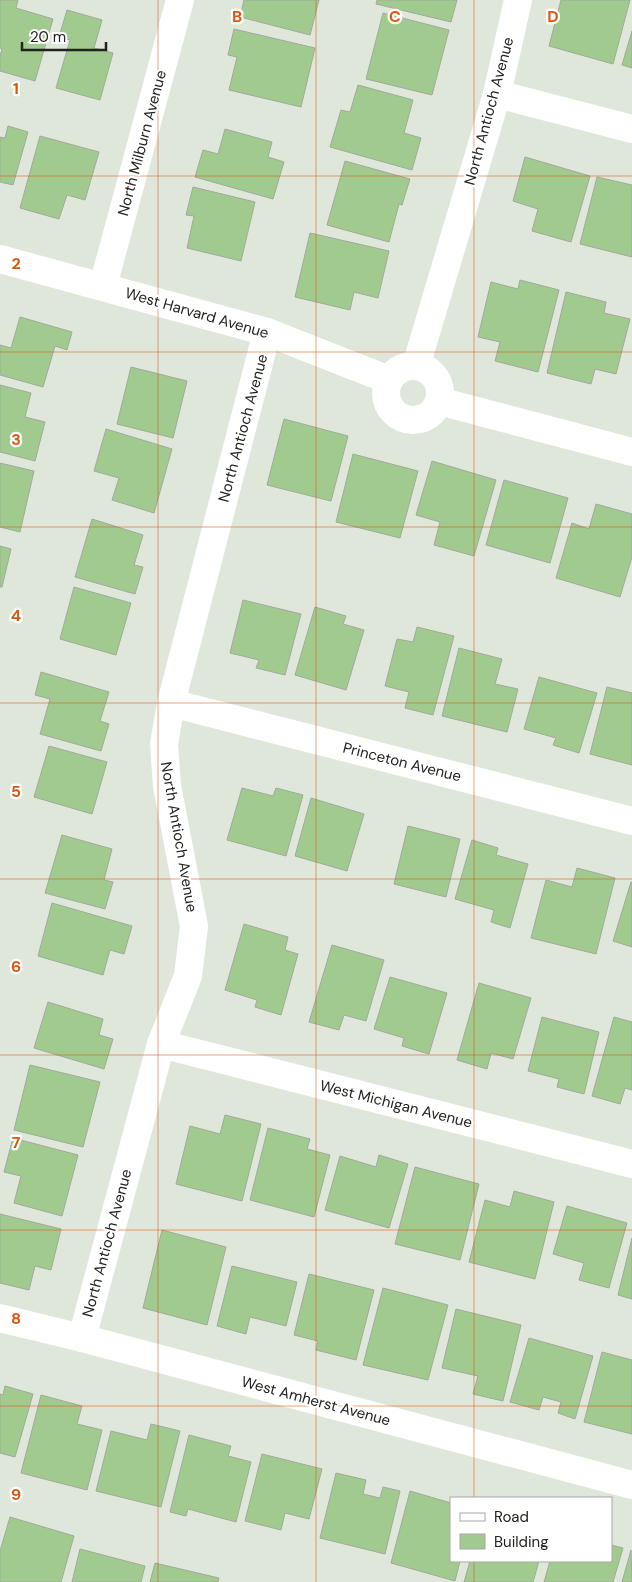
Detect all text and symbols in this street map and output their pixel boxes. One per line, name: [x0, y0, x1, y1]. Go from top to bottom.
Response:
text: B: [232, 6, 242, 27]
text: C: [389, 6, 401, 27]
text: D: [547, 6, 559, 27]
scale bar: [22, 20, 106, 52]
text: 20 m: [30, 27, 66, 47]
street label: North Antioch Avenue: [460, 35, 518, 187]
street label: North Milburn Avenue: [113, 68, 171, 218]
text: 1: [13, 78, 19, 99]
text: 2: [11, 253, 21, 274]
street label: West Harvard Avenue: [123, 283, 271, 343]
street label: North Antioch Avenue: [214, 352, 272, 504]
text: 3: [11, 429, 21, 450]
text: 4: [11, 605, 21, 626]
street label: Princeton Avenue: [341, 738, 463, 786]
street label: North Antioch Avenue: [156, 760, 202, 914]
text: 5: [11, 781, 21, 802]
text: 6: [11, 956, 21, 977]
street label: West Michigan Avenue: [318, 1075, 474, 1133]
text: 7: [12, 1132, 21, 1153]
street label: North Antioch Avenue: [78, 1167, 136, 1319]
text: 8: [11, 1308, 21, 1329]
street label: West Amherst Avenue: [239, 1371, 393, 1431]
text: 9: [11, 1484, 21, 1505]
legend: [450, 1497, 612, 1562]
text: Road: [494, 1507, 529, 1527]
text: Building: [494, 1532, 549, 1552]

